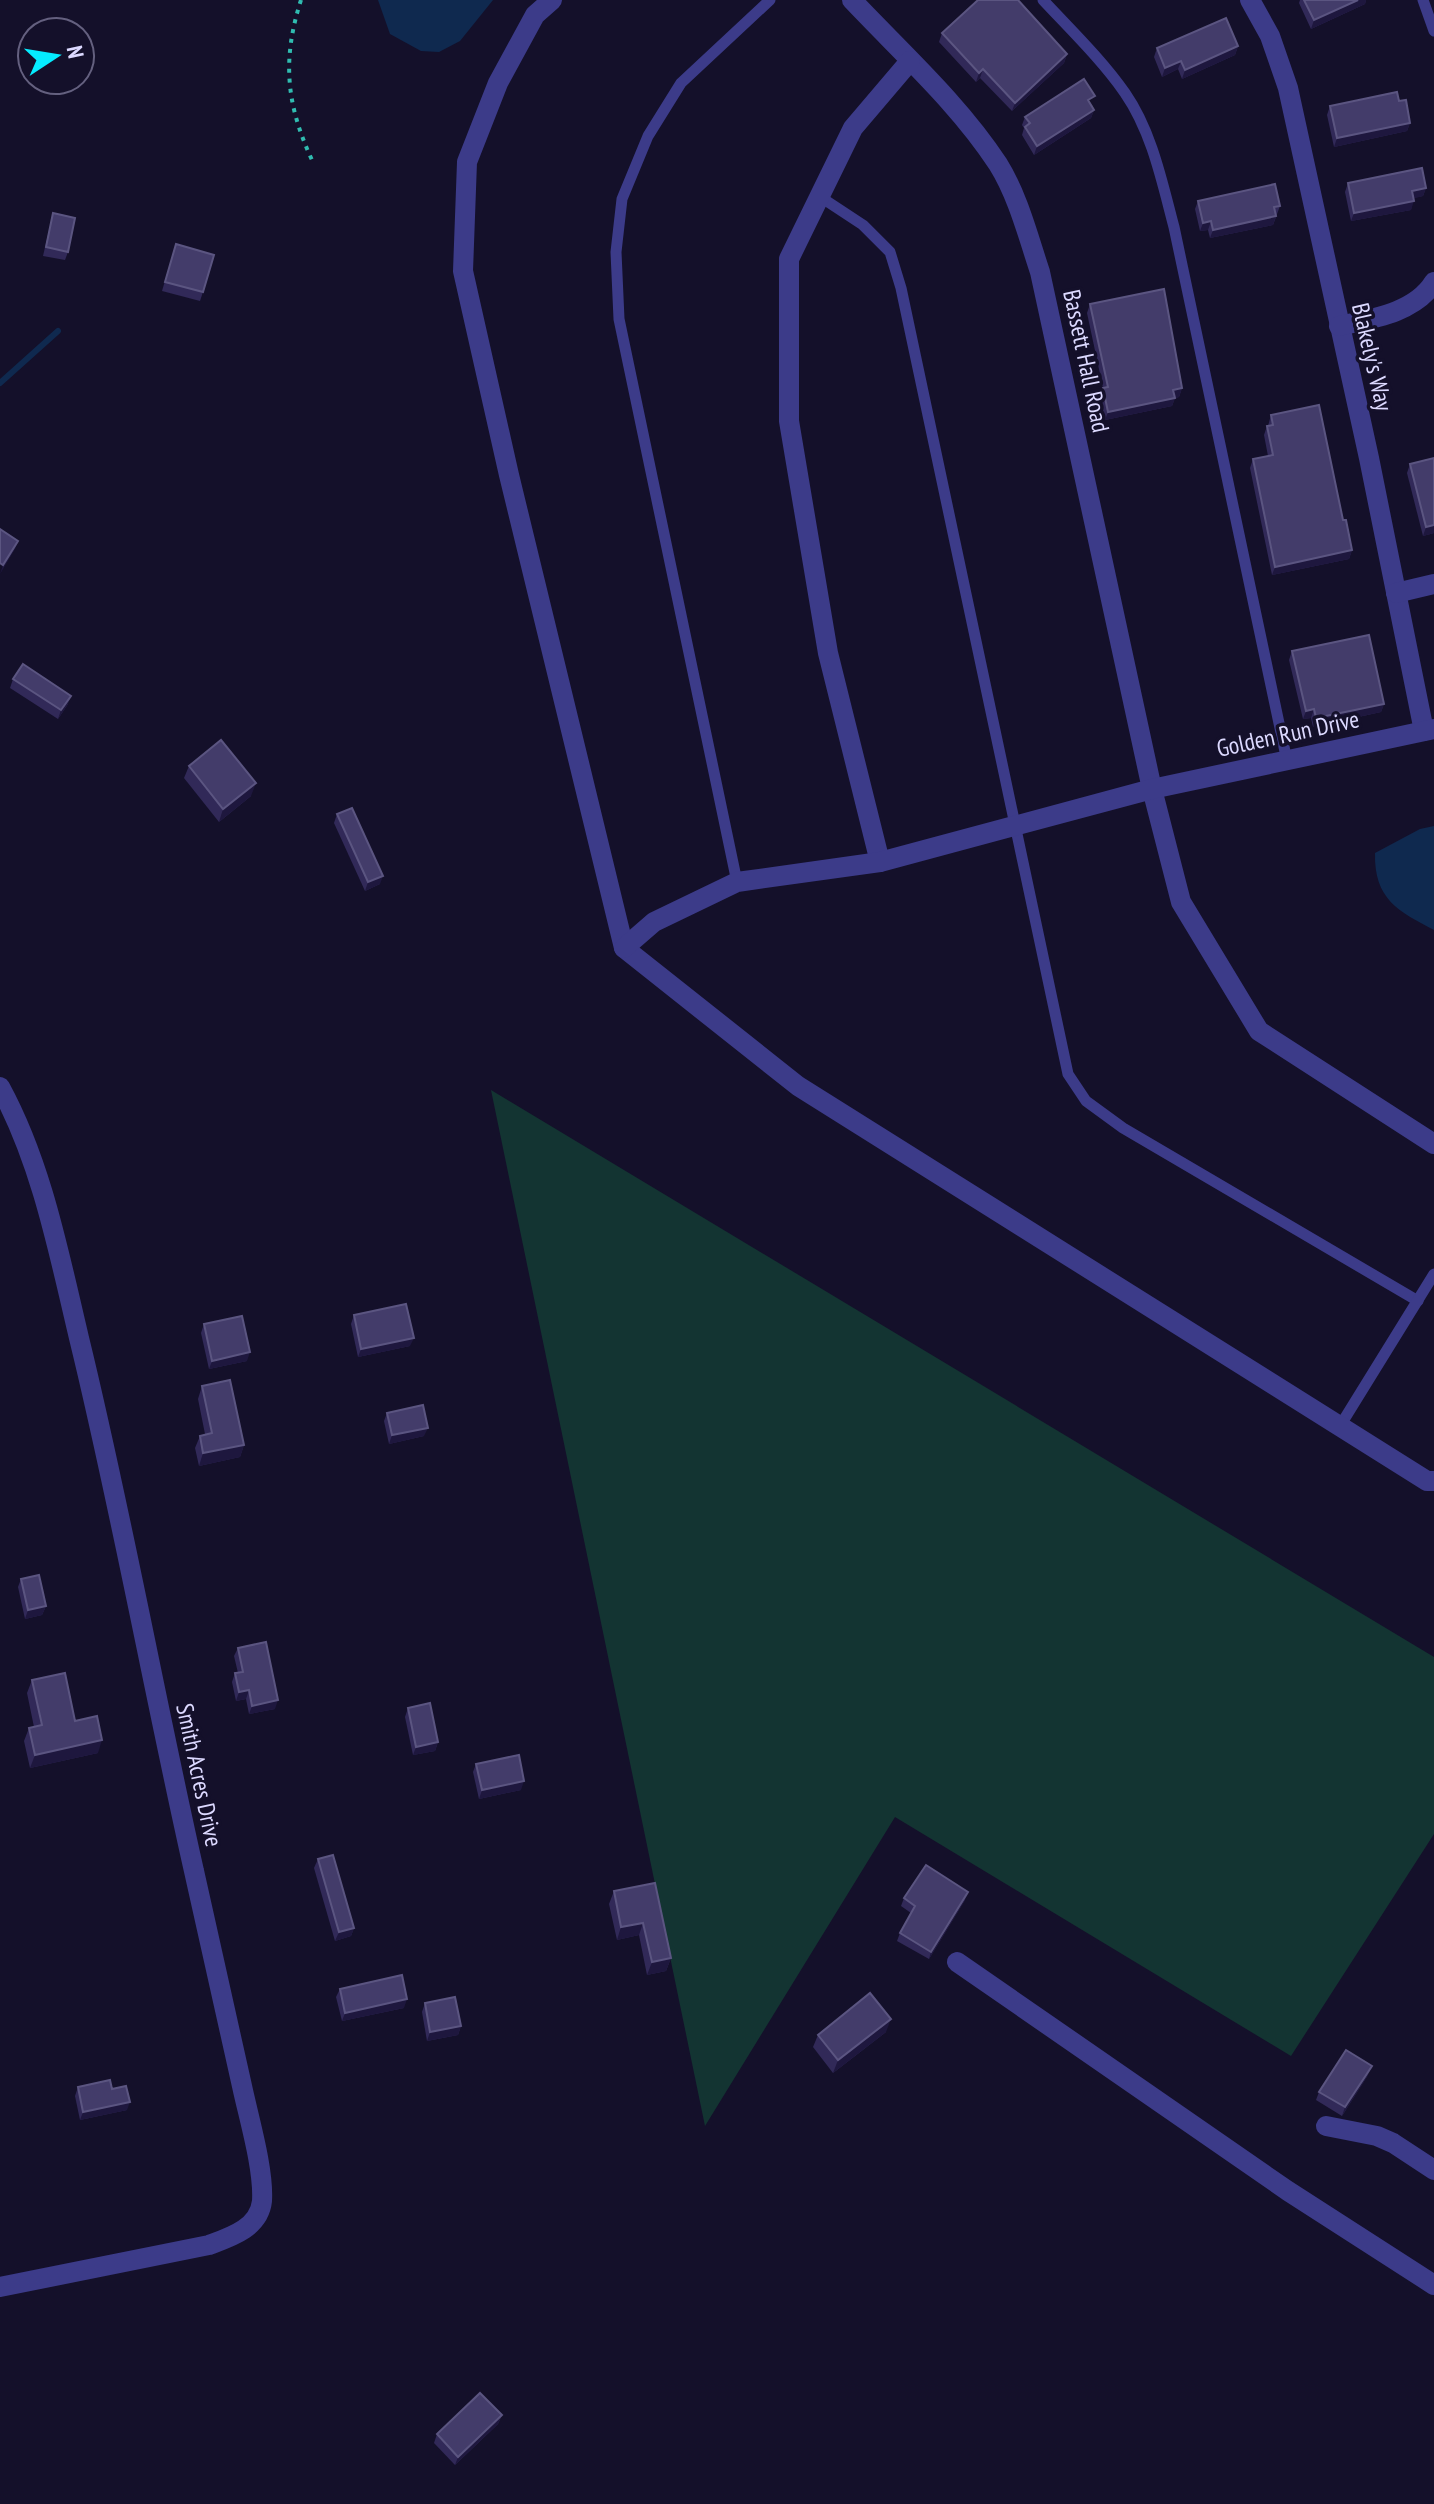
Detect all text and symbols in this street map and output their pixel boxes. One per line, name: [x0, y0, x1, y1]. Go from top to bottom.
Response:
north arrow: [16, 16, 96, 96]
text: N: [61, 43, 90, 61]
street label: Bassett Hall Road: [1056, 287, 1117, 435]
street label: Blakely's Way: [1345, 300, 1400, 414]
street label: Golden Run Drive: [1214, 703, 1362, 764]
street label: Smith Acres Drive: [169, 1700, 230, 1849]

